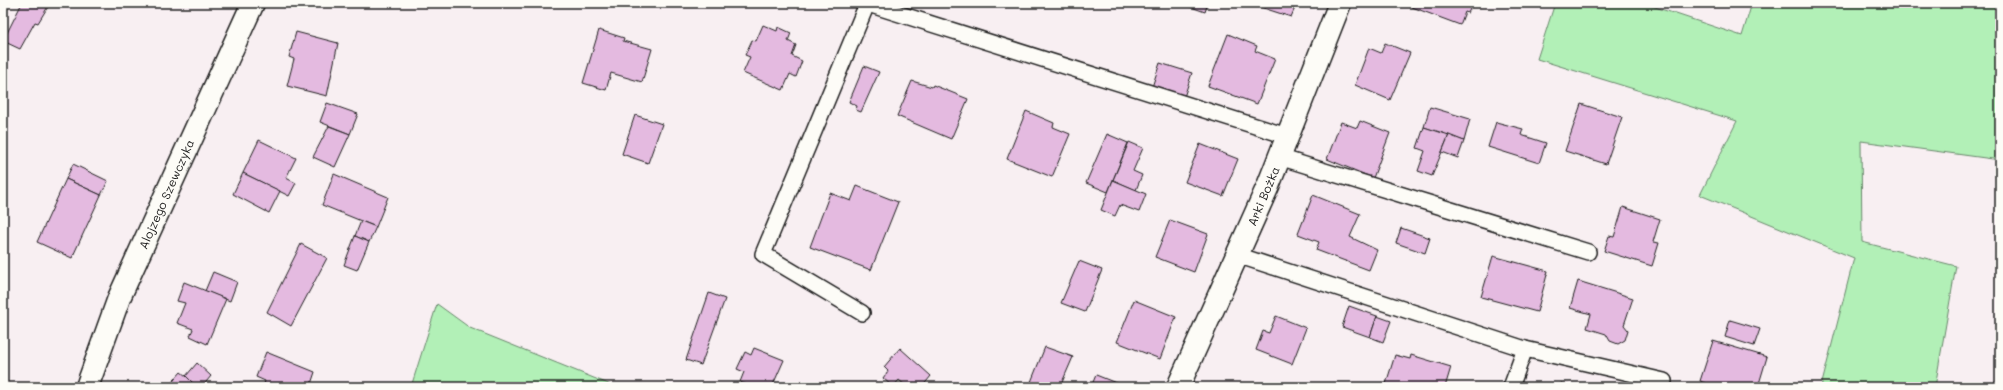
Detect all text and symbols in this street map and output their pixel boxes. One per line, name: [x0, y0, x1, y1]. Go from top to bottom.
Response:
street label: Alojzego Szewczyka: [135, 137, 197, 251]
street label: Arki Bożka: [1243, 164, 1283, 228]

